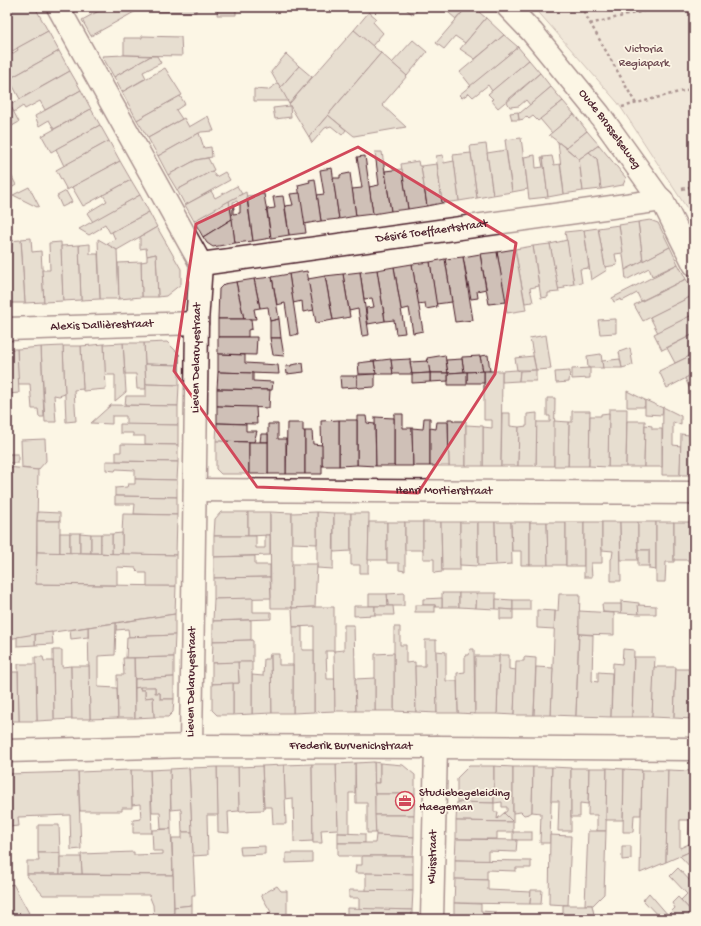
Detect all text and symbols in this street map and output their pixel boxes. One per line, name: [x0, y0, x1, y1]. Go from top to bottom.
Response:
park label: Victoria Regiapark: [619, 43, 671, 71]
street label: Oude Brusselseweg: [575, 87, 643, 172]
street label: Désiré Toeffaertstraat: [374, 217, 490, 247]
street label: Lieven Delaruyestraat: [189, 302, 205, 413]
street label: Alexis Dallièrestraat: [50, 317, 155, 335]
street label: Henri Mortierstraat: [395, 484, 494, 499]
street label: Lieven Delaruyestraat: [184, 626, 200, 737]
street label: Frederik Burvenichstraat: [288, 739, 414, 754]
place label: Studiebegeleiding Haegeman: [419, 787, 510, 815]
office icon: Studiebegeleiding Haegeman: [394, 790, 416, 812]
street label: Kluisstraat: [426, 829, 441, 884]

